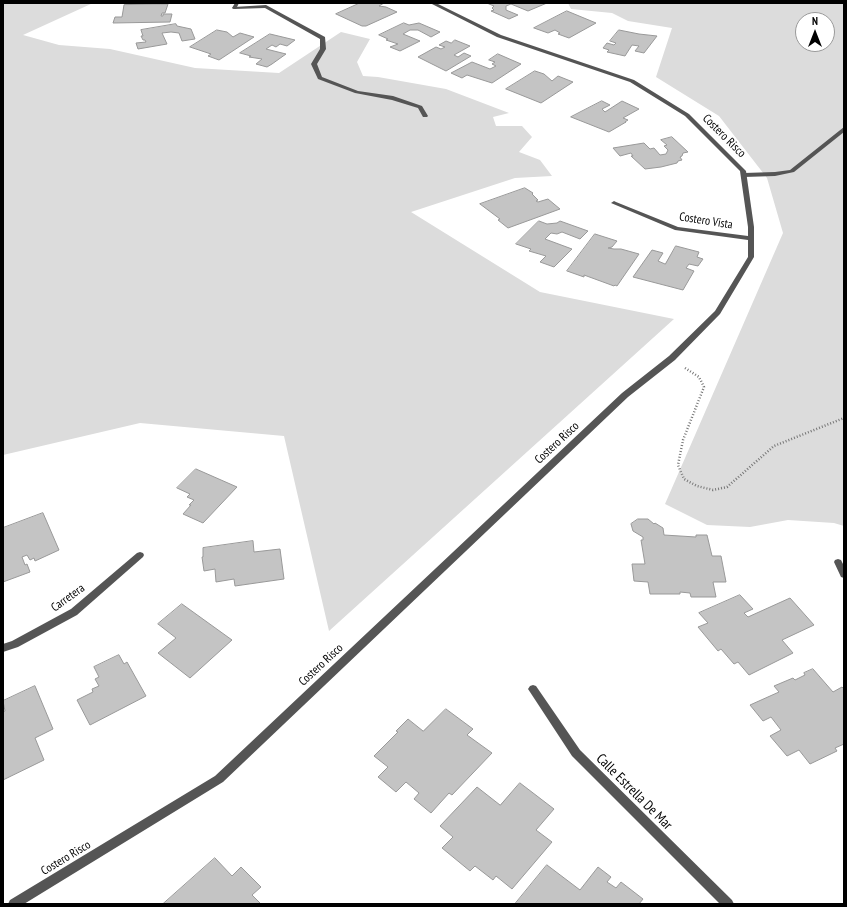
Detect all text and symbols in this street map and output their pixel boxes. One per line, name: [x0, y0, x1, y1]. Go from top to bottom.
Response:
north arrow: [795, 12, 835, 52]
text: N: [812, 14, 818, 28]
street label: Costero Risco: [699, 111, 749, 161]
street label: Costero Vista: [678, 210, 734, 232]
street label: Costero Risco: [532, 419, 582, 467]
street label: Carretera: [48, 581, 88, 615]
street label: Costero Risco: [296, 641, 346, 689]
street label: Calle Estrella De Mar: [592, 750, 676, 834]
street label: Costero Risco: [39, 838, 93, 878]

